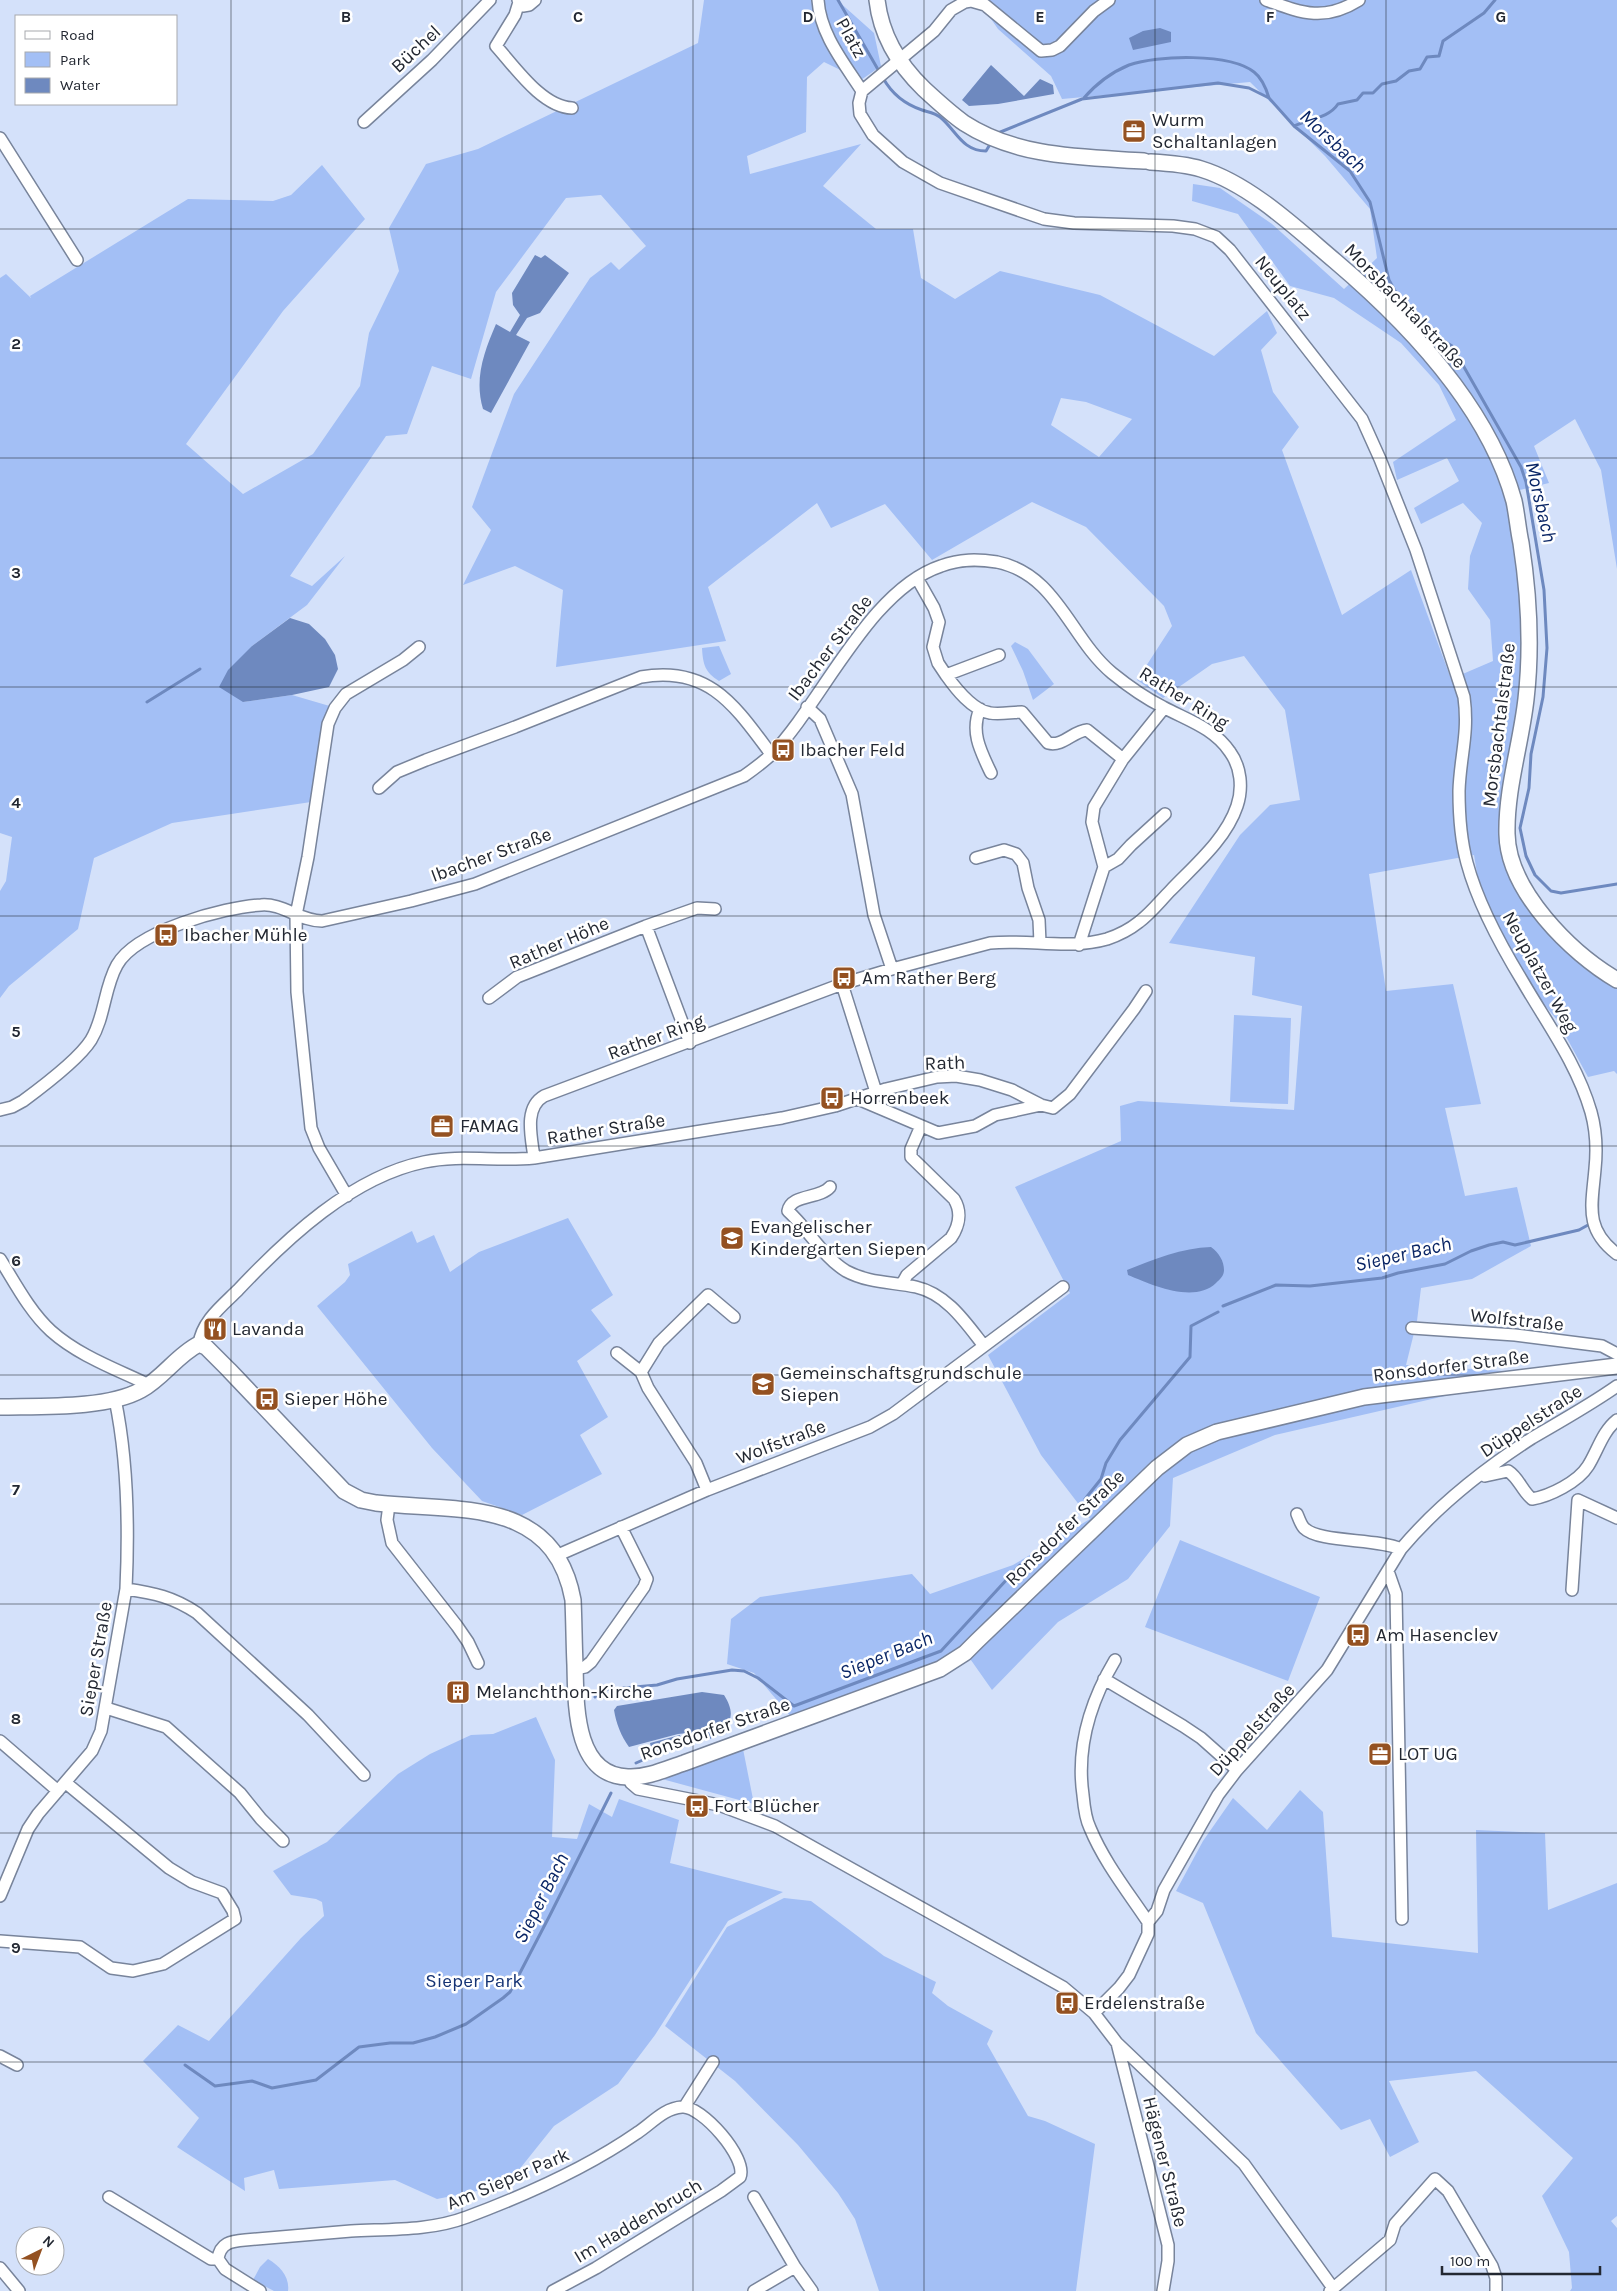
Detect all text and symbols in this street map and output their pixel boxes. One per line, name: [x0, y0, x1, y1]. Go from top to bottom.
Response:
text: B: [341, 7, 351, 26]
text: C: [573, 7, 583, 26]
text: D: [803, 7, 814, 26]
text: E: [1035, 7, 1045, 26]
text: F: [1266, 7, 1275, 26]
text: G: [1496, 7, 1506, 26]
street label: Platz: [831, 14, 871, 62]
legend: [15, 15, 178, 105]
street label: Büchel: [387, 21, 445, 77]
text: Road: [60, 26, 95, 44]
text: Park: [60, 51, 90, 69]
text: Water: [60, 76, 101, 94]
water label: Morsbach: [1295, 105, 1371, 177]
place label: Wurm Schaltanlagen: [1152, 109, 1277, 153]
office icon: Wurm Schaltanlagen: [1121, 118, 1147, 144]
street label: Morsbachtalstraße: [1340, 239, 1470, 373]
street label: Neuplatz: [1250, 251, 1316, 325]
text: 2: [11, 334, 21, 353]
water label: Morsbach: [1521, 459, 1561, 545]
text: 3: [11, 563, 21, 582]
street label: Ibacher Straße: [783, 591, 877, 705]
street label: Morsbachtalstraße: [1478, 642, 1520, 808]
street label: Rather Ring: [1135, 662, 1233, 734]
bus stop icon: Ibacher Feld: [770, 737, 796, 763]
place label: Ibacher Feld: [800, 739, 905, 761]
text: 4: [11, 793, 21, 812]
street label: Ibacher Straße: [428, 823, 554, 887]
street label: Neuplatzer Weg: [1498, 907, 1583, 1037]
street label: Rather Höhe: [506, 912, 612, 974]
bus stop icon: Ibacher Mühle: [153, 922, 179, 948]
place label: Ibacher Mühle: [184, 924, 308, 946]
bus stop icon: Am Rather Berg: [831, 965, 857, 991]
place label: Am Rather Berg: [862, 967, 996, 989]
street label: Rather Ring: [605, 1009, 708, 1065]
text: 5: [11, 1022, 21, 1041]
street label: Rath: [924, 1051, 966, 1075]
bus stop icon: Horrenbeek: [819, 1085, 845, 1111]
place label: Horrenbeek: [850, 1087, 950, 1109]
street label: Rather Straße: [545, 1109, 667, 1149]
office icon: FAMAG: [429, 1113, 455, 1139]
place label: FAMAG: [460, 1115, 519, 1137]
place label: Evangelischer Kindergarten Siepen: [750, 1216, 926, 1260]
school or university icon: Evangelischer Kindergarten Siepen: [719, 1225, 745, 1251]
water label: Sieper Bach: [1353, 1232, 1453, 1276]
text: 6: [11, 1251, 21, 1270]
street label: Wolfstraße: [1469, 1304, 1565, 1336]
restaurant icon: Lavanda: [202, 1316, 228, 1342]
place label: Lavanda: [232, 1318, 305, 1340]
street label: Ronsdorfer Straße: [1372, 1346, 1530, 1386]
place label: Gemeinschaftsgrundschule Siepen: [780, 1362, 1022, 1406]
school or university icon: Gemeinschaftsgrundschule Siepen: [750, 1371, 776, 1397]
street label: Düppelstraße: [1476, 1380, 1586, 1462]
bus stop icon: Sieper Höhe: [254, 1386, 280, 1412]
place label: Sieper Höhe: [284, 1388, 387, 1410]
street label: Wolfstraße: [733, 1415, 829, 1469]
street label: Ronsdorfer Straße: [1001, 1466, 1129, 1590]
text: 7: [12, 1480, 20, 1499]
street label: Sieper Straße: [75, 1600, 117, 1718]
bus stop icon: Am Hasenclev: [1345, 1622, 1371, 1648]
place label: Am Hasenclev: [1376, 1624, 1498, 1646]
water label: Sieper Bach: [836, 1626, 936, 1684]
building icon: Melanchthon-Kirche: [445, 1679, 471, 1705]
street label: Düppelstraße: [1205, 1679, 1299, 1781]
place label: Melanchthon-Kirche: [476, 1681, 653, 1703]
street label: Ronsdorfer Straße: [637, 1693, 793, 1765]
text: 8: [11, 1709, 21, 1728]
office icon: LOT UG: [1367, 1741, 1393, 1767]
place label: LOT UG: [1398, 1743, 1458, 1765]
bus stop icon: Fort Blücher: [684, 1793, 710, 1819]
place label: Fort Blücher: [714, 1795, 819, 1817]
water label: Sieper Bach: [508, 1849, 574, 1947]
text: 9: [11, 1938, 21, 1957]
park label: Sieper Park: [425, 1970, 523, 1992]
bus stop icon: Erdelenstraße: [1054, 1990, 1080, 2016]
place label: Erdelenstraße: [1084, 1992, 1205, 2014]
street label: Hägener Straße: [1138, 2095, 1192, 2229]
street label: Am Sieper Park: [443, 2143, 573, 2215]
street label: Im Haddenbruch: [570, 2174, 706, 2268]
north arrow: [15, 2226, 65, 2276]
text: N: [39, 2232, 58, 2251]
scale bar: [1442, 2244, 1600, 2276]
text: 100 m: [1450, 2252, 1490, 2270]

